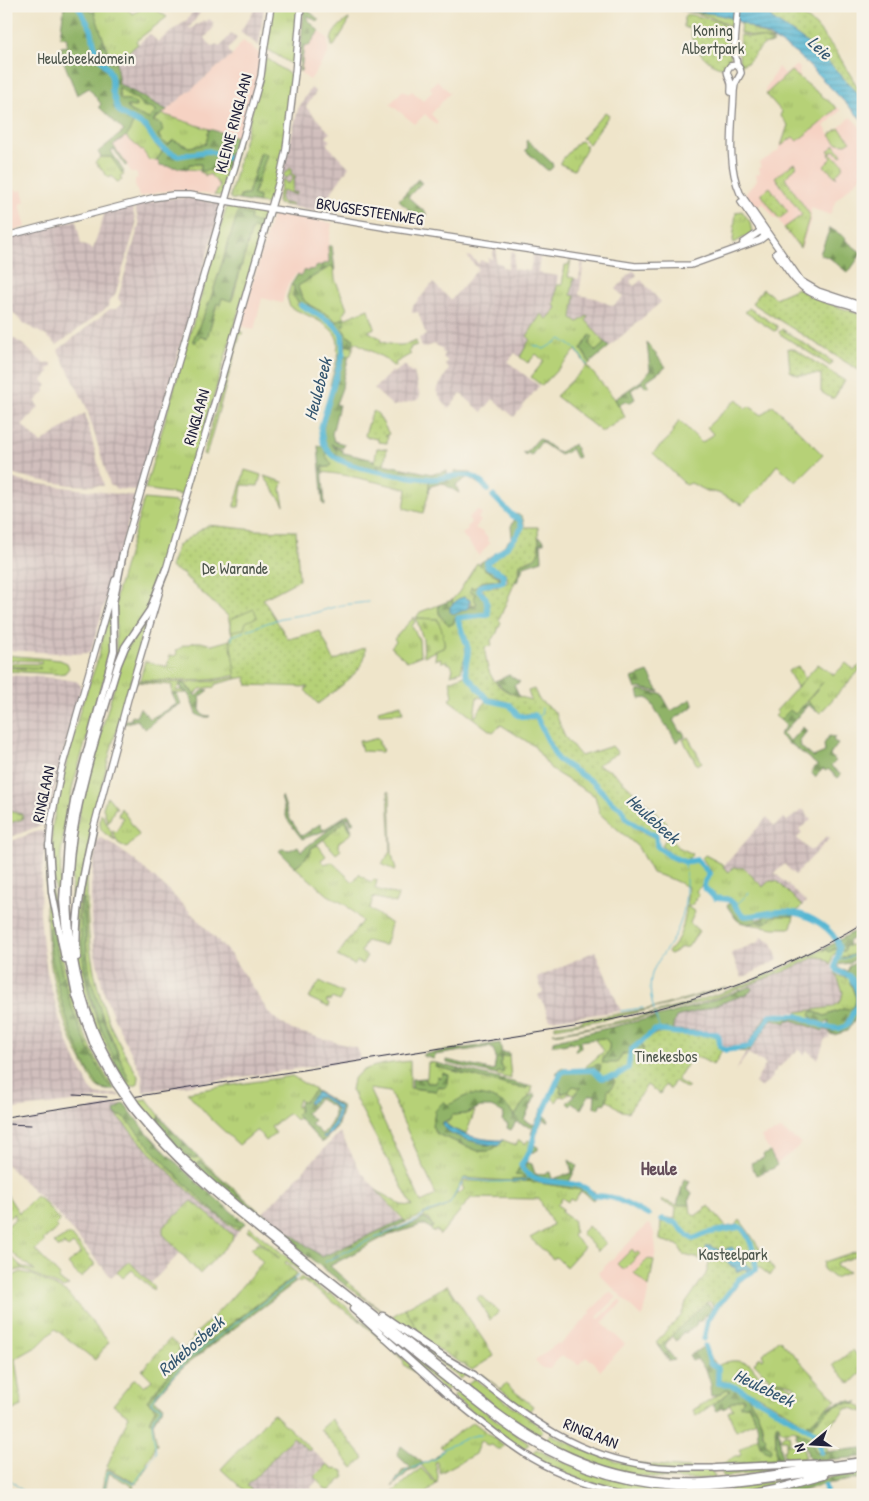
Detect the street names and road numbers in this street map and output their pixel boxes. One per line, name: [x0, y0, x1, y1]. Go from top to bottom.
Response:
street label: KLEINE RINGLAAN: [209, 71, 257, 175]
street label: BRUGSESTEENWEG: [315, 192, 426, 230]
street label: RINGLAAN: [178, 386, 214, 448]
street label: RINGLAAN: [26, 764, 60, 824]
street label: RINGLAAN: [560, 1412, 622, 1454]

